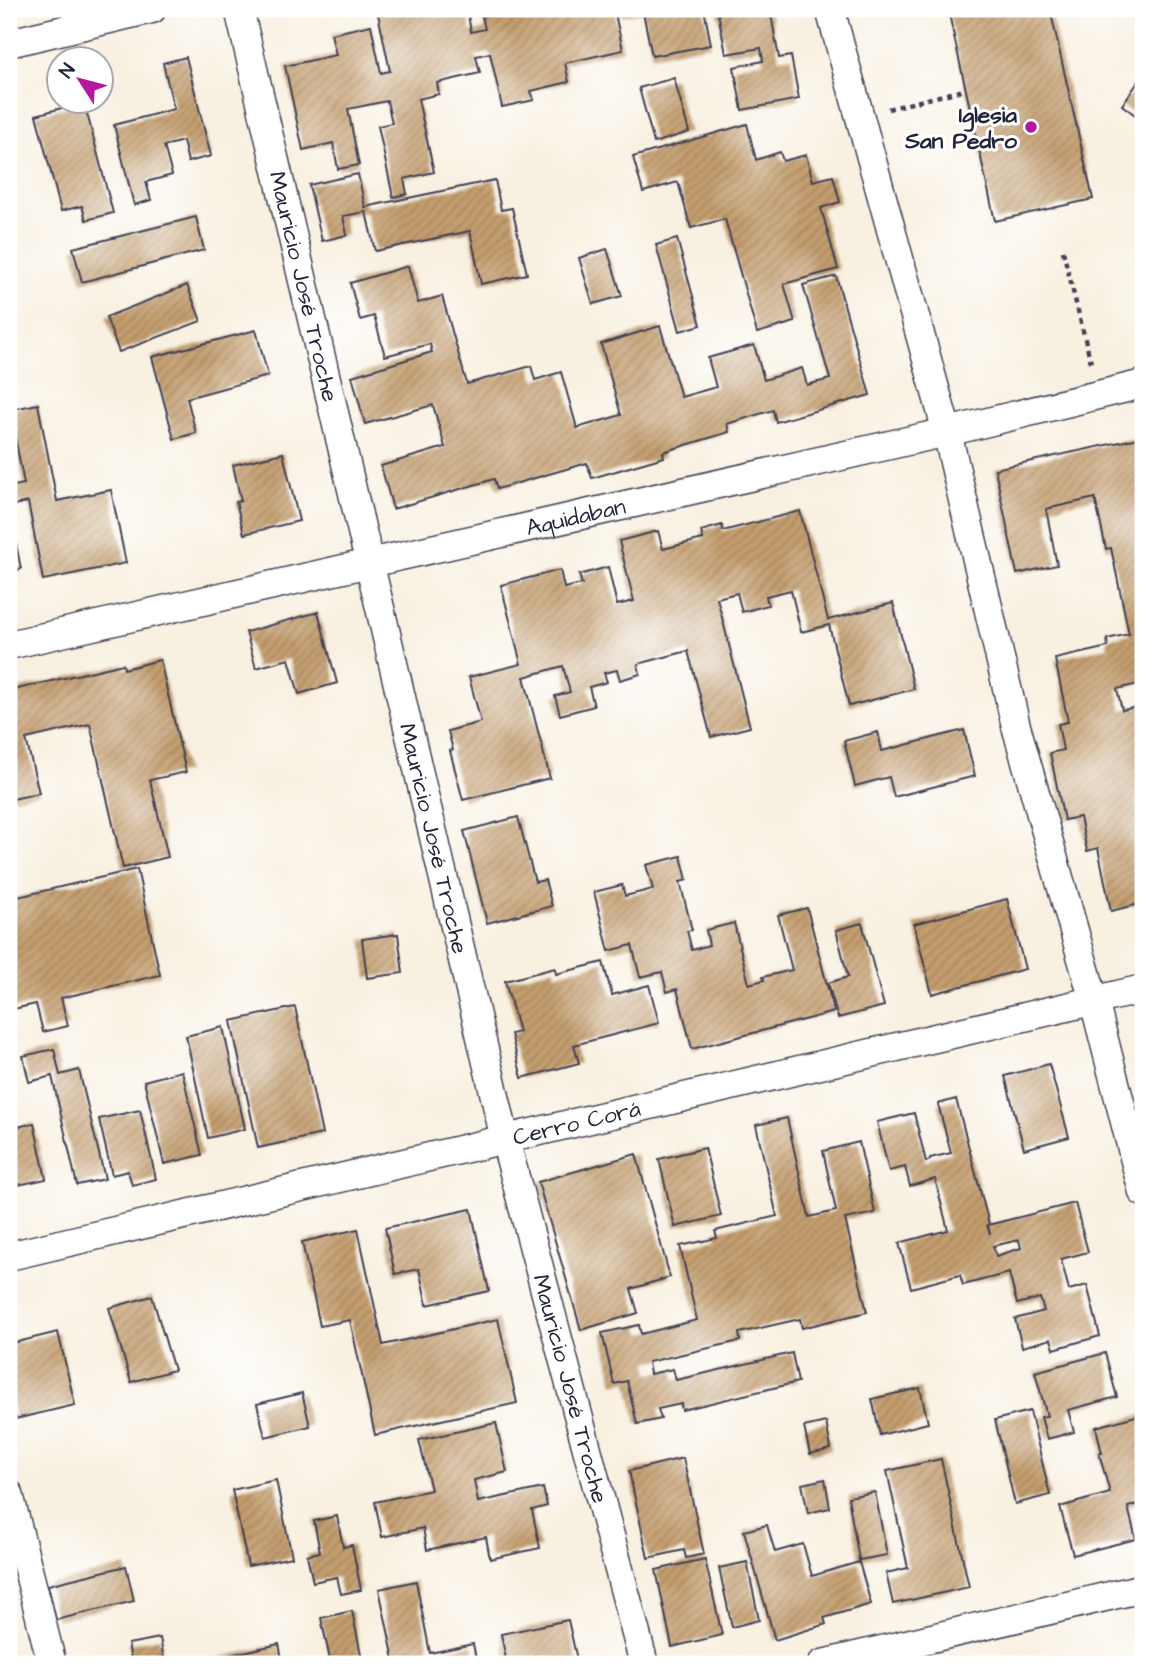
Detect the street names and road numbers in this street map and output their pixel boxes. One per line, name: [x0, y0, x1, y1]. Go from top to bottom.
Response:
street label: Mauricio José Troche: [261, 168, 346, 405]
street label: Aquidaban: [523, 490, 629, 544]
street label: Mauricio José Troche: [391, 720, 476, 957]
street label: Cerro Corá: [510, 1093, 644, 1154]
street label: Mauricio José Troche: [524, 1271, 616, 1507]

